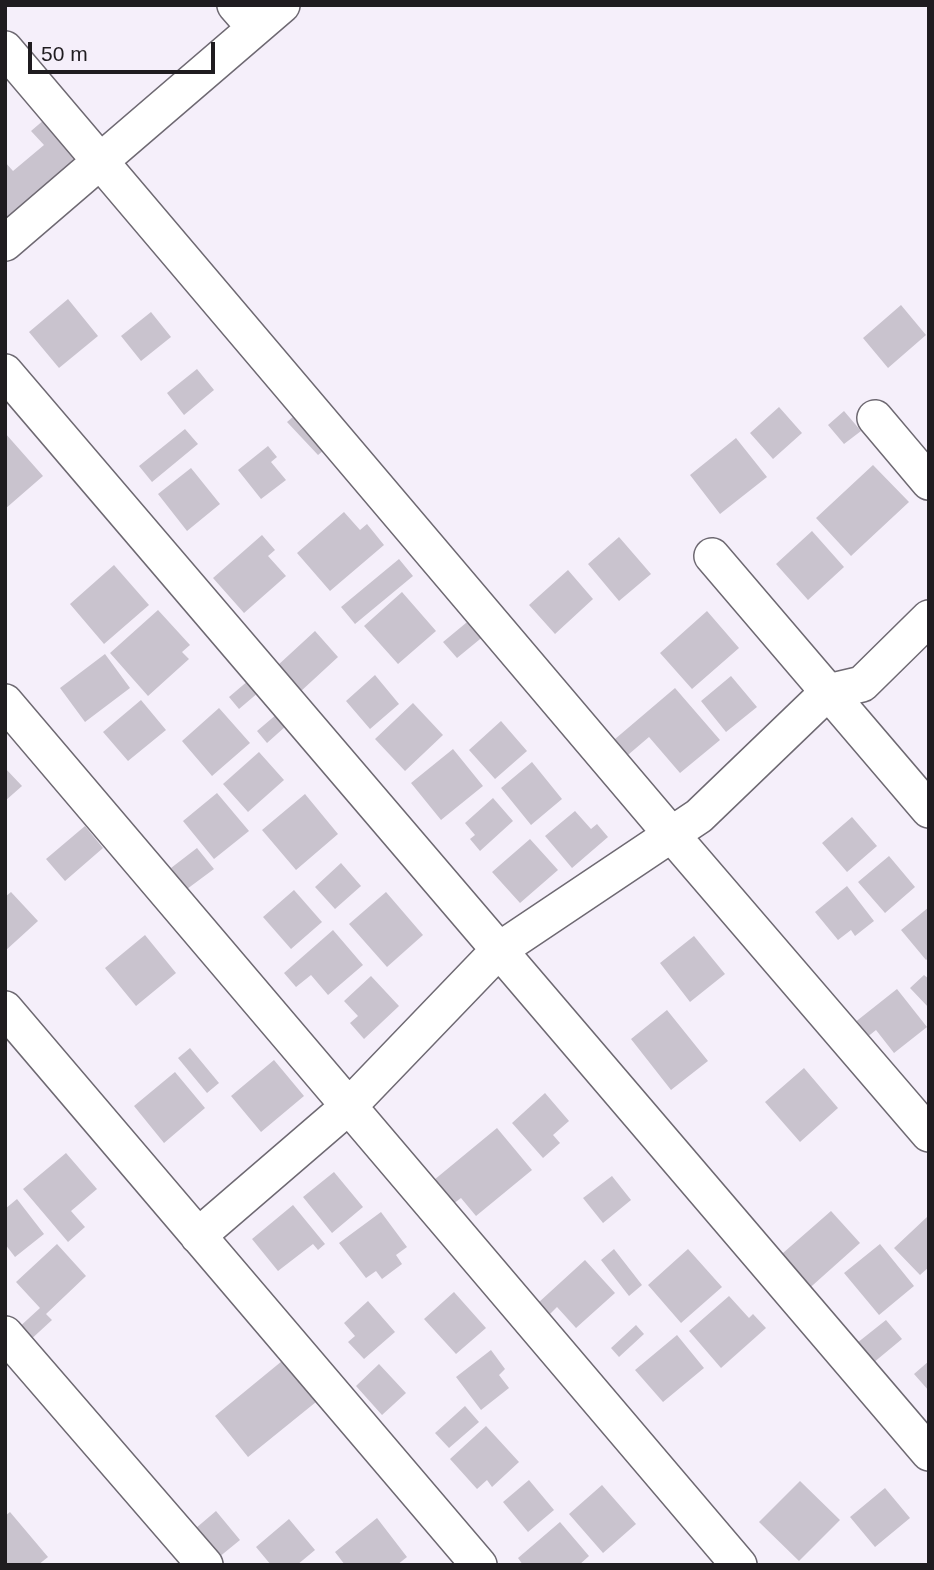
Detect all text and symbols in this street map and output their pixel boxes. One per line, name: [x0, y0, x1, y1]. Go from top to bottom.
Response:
scale bar: [32, 28, 219, 72]
text: 50 m: [41, 42, 88, 65]

